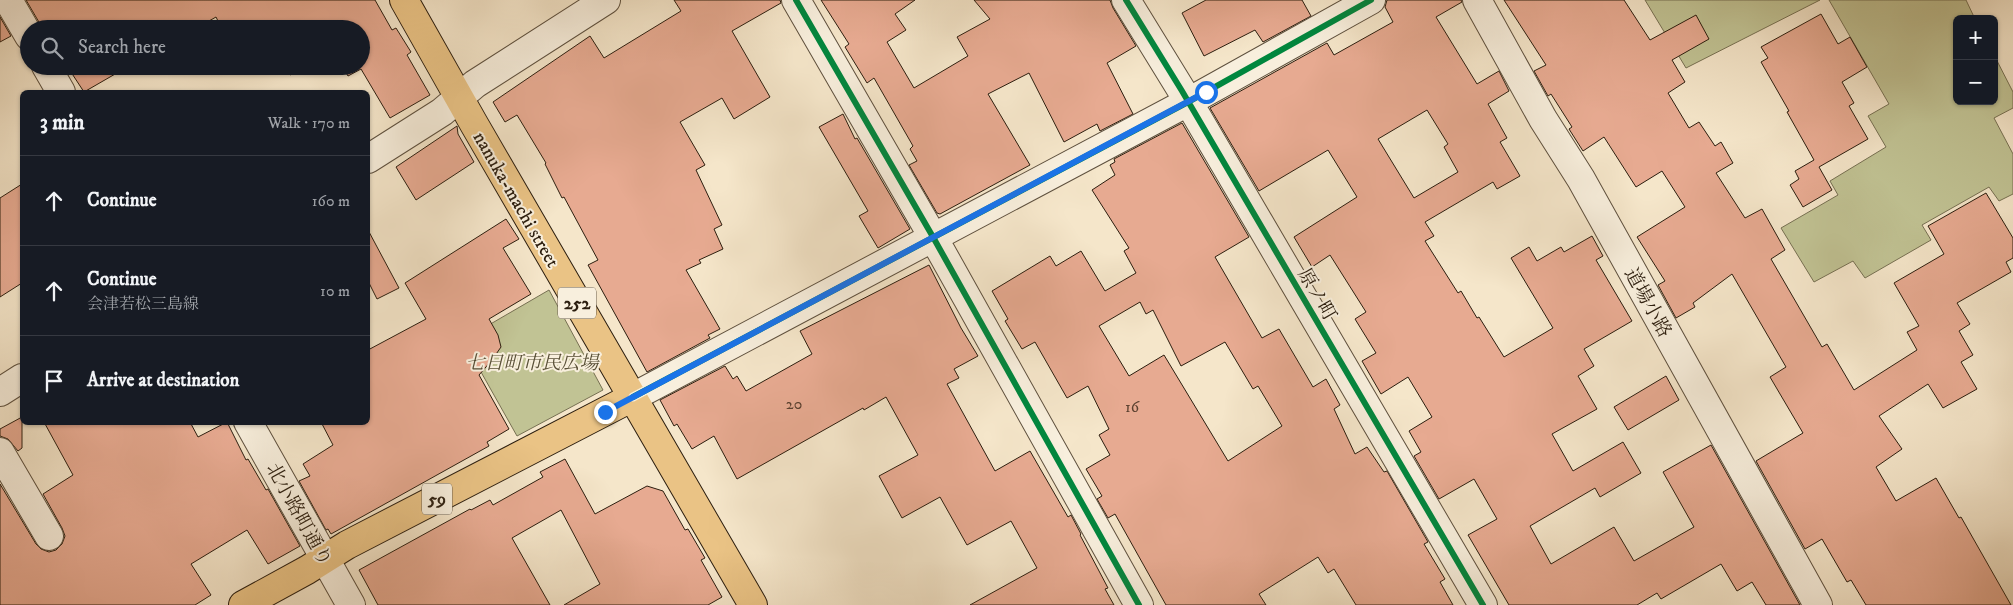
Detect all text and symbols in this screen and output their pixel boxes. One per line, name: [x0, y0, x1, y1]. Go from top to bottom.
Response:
map controls: [1953, 15, 1998, 105]
button: +: [1953, 15, 1998, 60]
search box: [20, 20, 370, 75]
icon: search: [38, 34, 66, 62]
text: Search here: [78, 36, 166, 59]
button: −: [1953, 60, 1998, 105]
route start: [1195, 81, 1218, 104]
text: 3 min: [40, 110, 85, 136]
text: Walk · 170 m: [268, 113, 350, 133]
street label: nanuka-machi street: [467, 128, 564, 272]
icon: ahead: [40, 187, 68, 215]
text: Continue: [87, 189, 157, 212]
text: 160 m: [312, 191, 350, 211]
street label: 原ノ町: [1292, 264, 1341, 325]
street label: 道場小路: [1619, 264, 1676, 342]
text: Continue: [87, 268, 157, 291]
icon: ahead: [40, 277, 68, 305]
text: 10 m: [320, 281, 350, 301]
road number: 252: [558, 288, 596, 318]
text: 会津若松三島線: [87, 294, 199, 314]
park label: 七日町市民広場: [465, 352, 600, 375]
icon: arrive: [40, 367, 68, 395]
text: Arrive at destination: [87, 369, 239, 392]
house number: 20: [786, 394, 802, 414]
house number: 16: [1125, 397, 1140, 417]
route end: [594, 401, 617, 424]
street label: 北小路町通り: [261, 459, 336, 570]
road number: 59: [422, 484, 452, 514]

